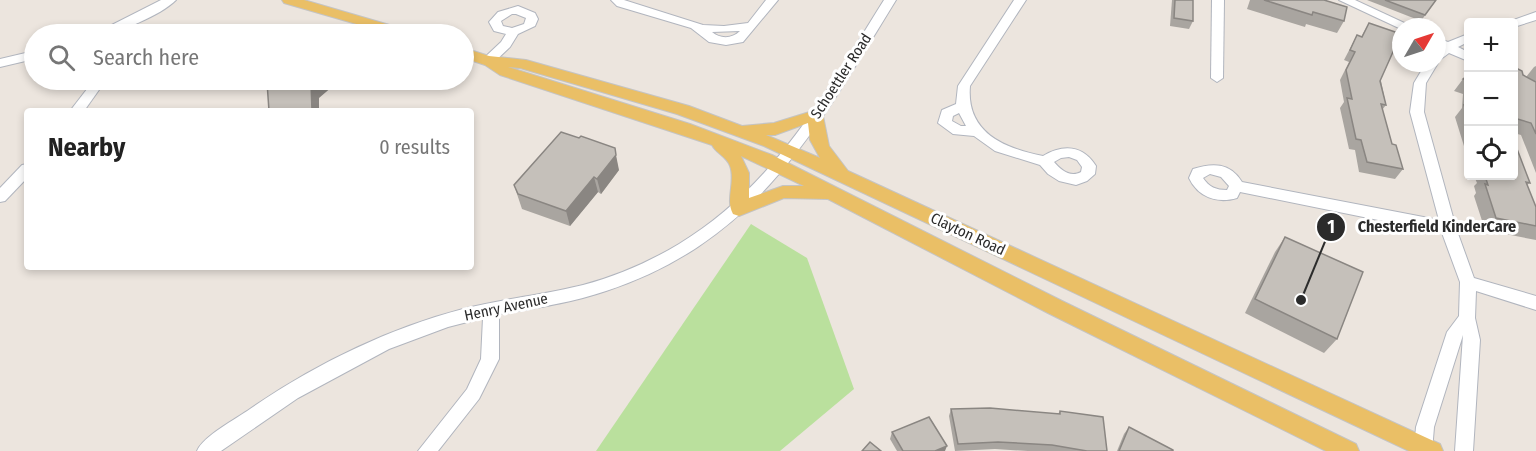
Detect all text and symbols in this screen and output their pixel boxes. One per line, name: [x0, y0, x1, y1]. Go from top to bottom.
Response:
north arrow: [1392, 18, 1446, 72]
map controls: [1464, 18, 1518, 180]
button: +: [1464, 18, 1518, 72]
search box: [24, 24, 474, 90]
street label: Schoettler Road: [807, 30, 875, 122]
icon: search: [45, 41, 78, 74]
text: Search here: [93, 44, 199, 71]
button: −: [1464, 72, 1518, 126]
button: locate: [1464, 126, 1518, 180]
text: Nearby: [48, 132, 125, 163]
text: 0 results: [379, 135, 450, 159]
street label: Clayton Road: [928, 209, 1008, 259]
callout: Chesterfield KinderCare: [1316, 210, 1529, 244]
text: 1: [1327, 216, 1335, 238]
text: Chesterfield KinderCare: [1358, 217, 1516, 236]
street label: Henry Avenue: [463, 289, 549, 325]

